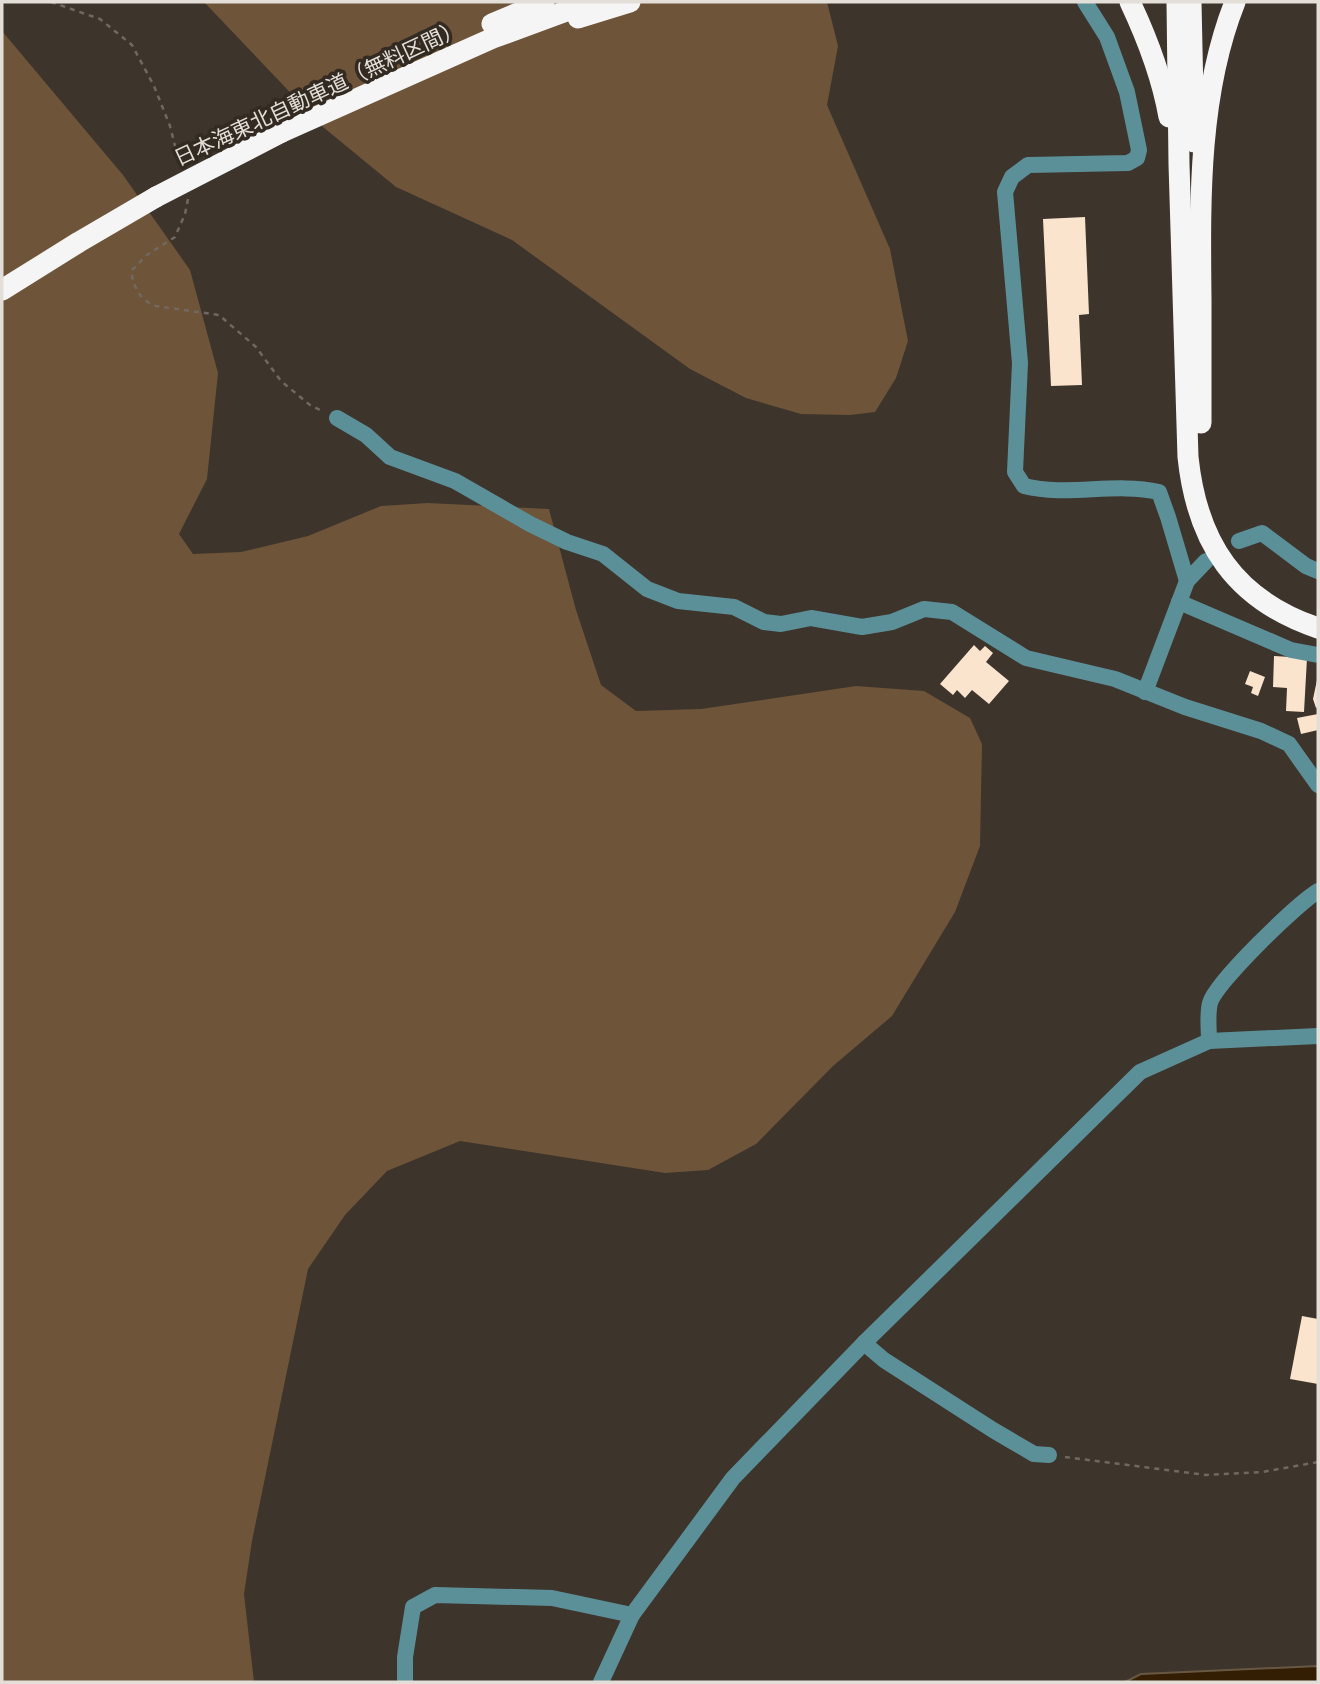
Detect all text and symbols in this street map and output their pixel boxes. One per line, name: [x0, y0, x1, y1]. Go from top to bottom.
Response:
street label: 日本海東北自動車道（無料区間）: [170, 14, 466, 172]

